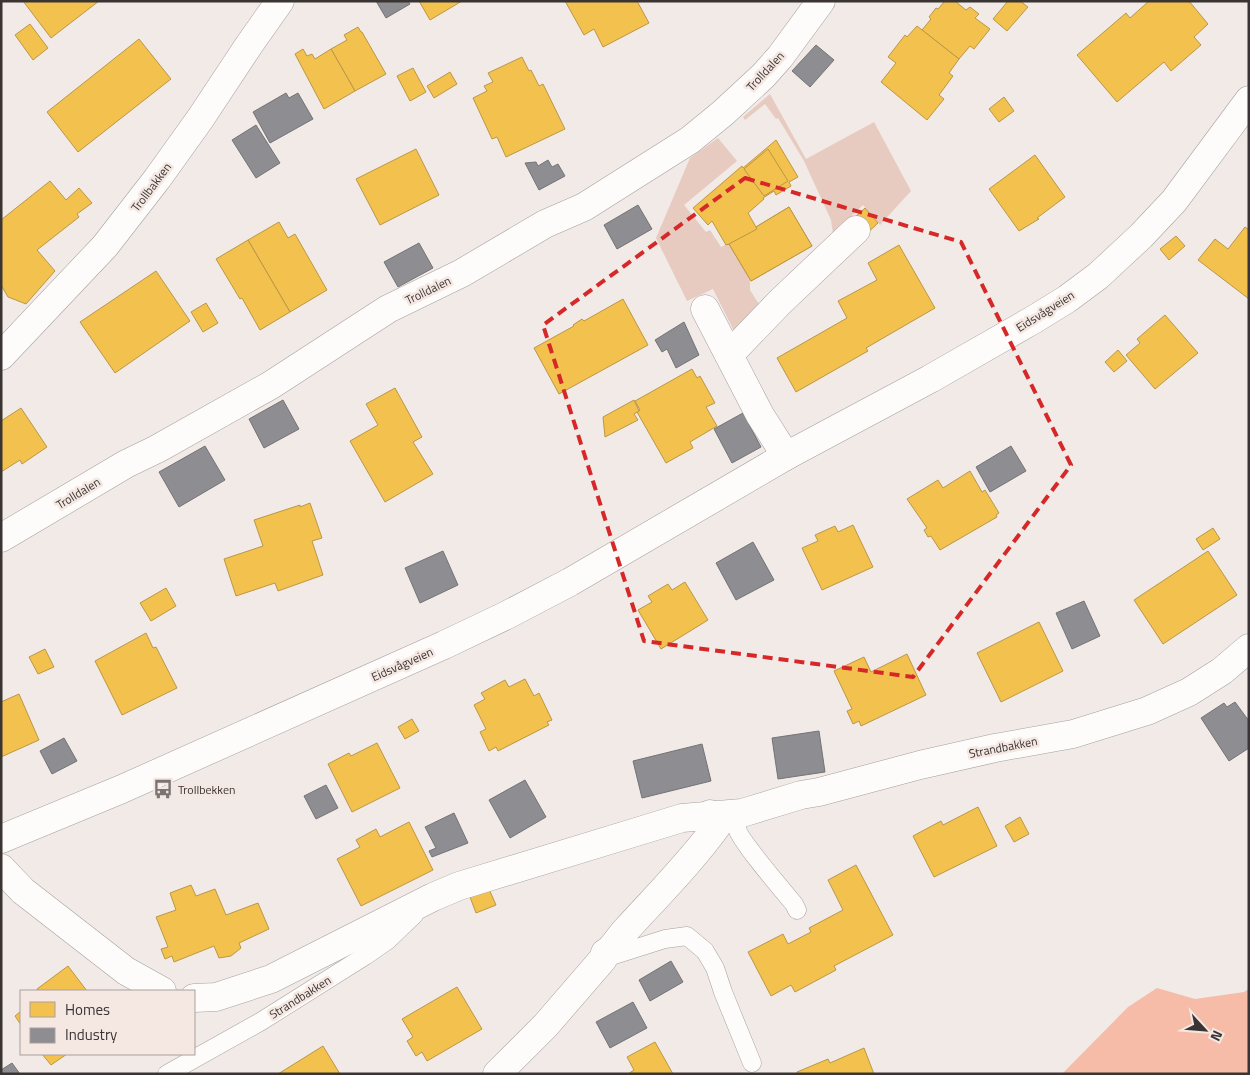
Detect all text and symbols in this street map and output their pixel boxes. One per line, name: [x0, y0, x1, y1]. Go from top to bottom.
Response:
street label: Trolldalen: [741, 47, 789, 95]
street label: Trollbakken: [126, 158, 176, 216]
street label: Trolldalen: [402, 271, 454, 309]
street label: Eidsvågveien: [1012, 286, 1078, 336]
street label: Trolldalen: [52, 472, 104, 514]
street label: Eidsvågveien: [368, 642, 436, 686]
street label: Strandbakken: [967, 731, 1039, 763]
bus stop icon: Trollbekken: [152, 778, 174, 800]
place label: Trollbekken: [178, 780, 235, 799]
street label: Strandbakken: [265, 970, 335, 1024]
legend: [20, 990, 195, 1055]
text: Homes: [65, 998, 110, 1021]
north arrow: [1180, 1005, 1230, 1055]
text: Industry: [65, 1023, 117, 1046]
text: N: [1206, 1027, 1229, 1045]

